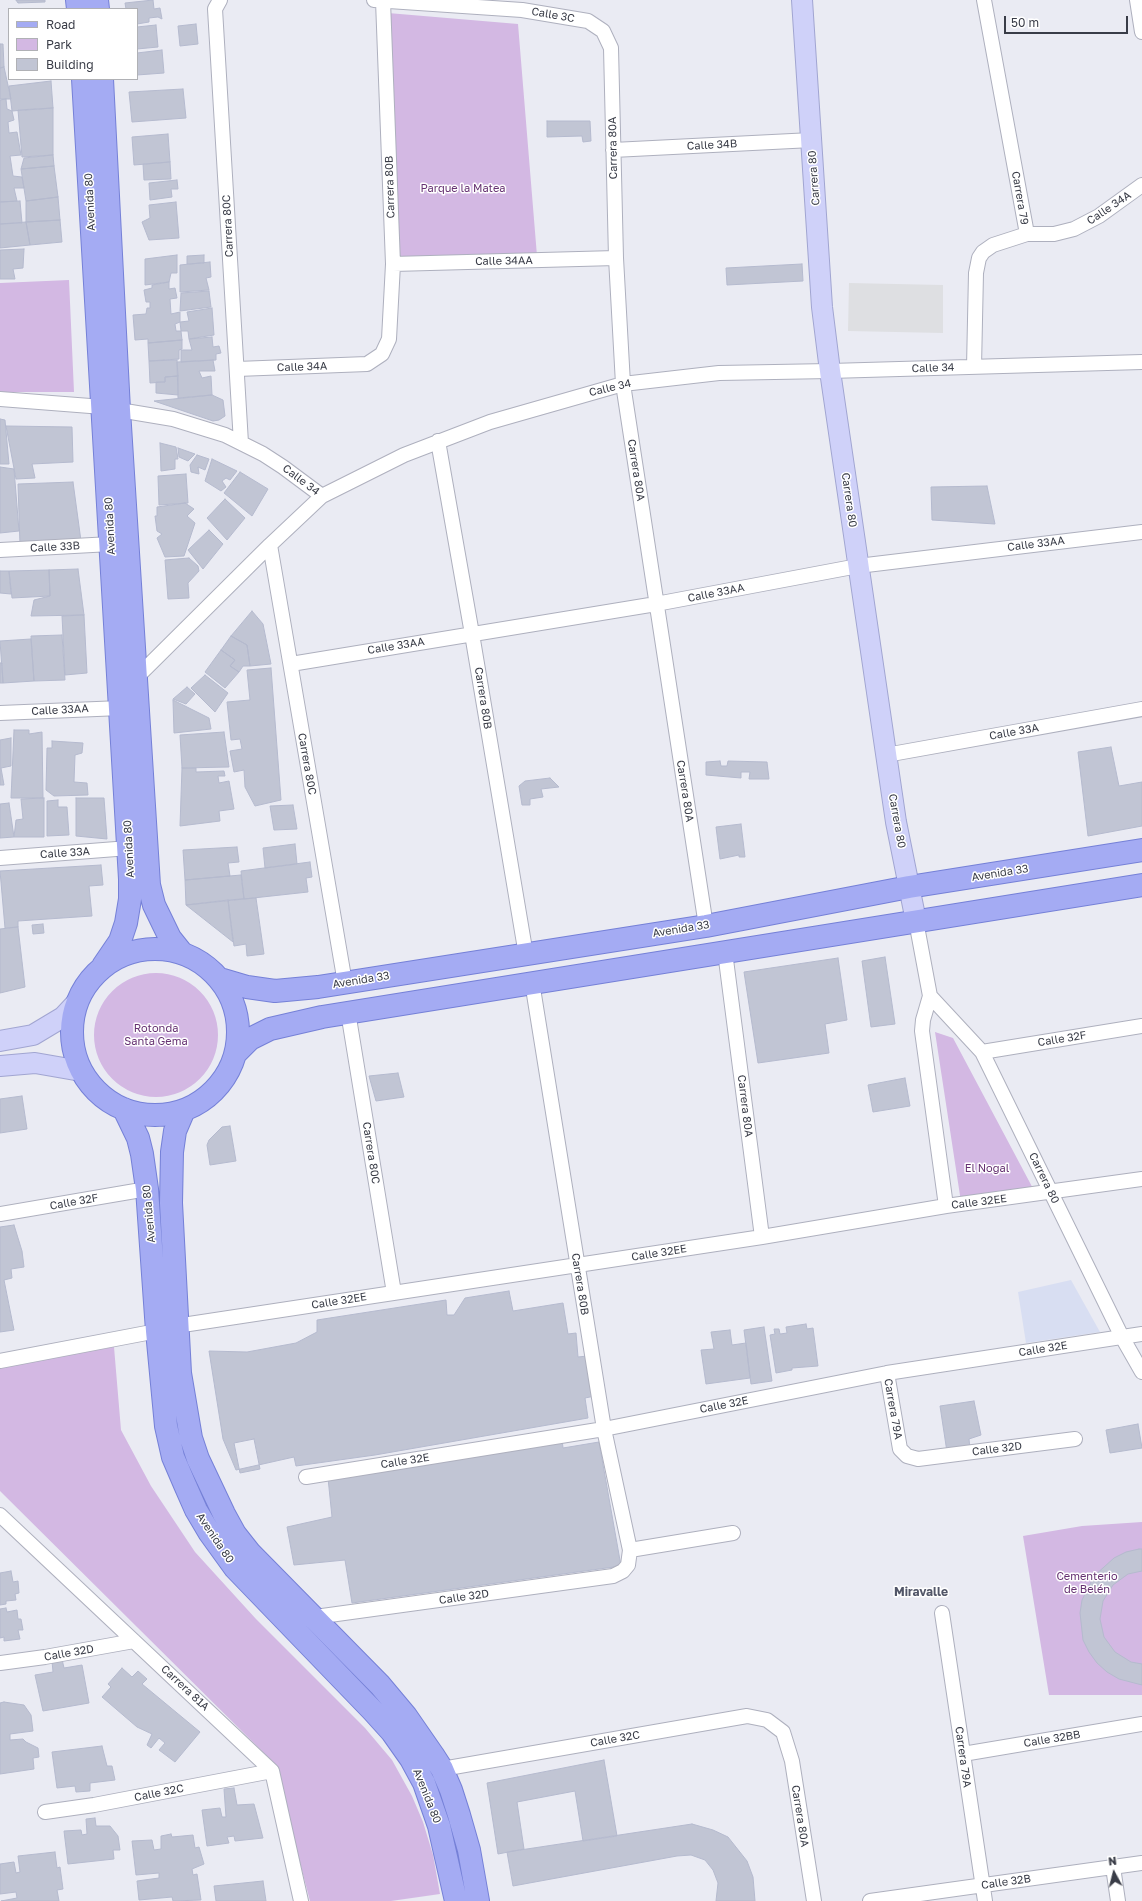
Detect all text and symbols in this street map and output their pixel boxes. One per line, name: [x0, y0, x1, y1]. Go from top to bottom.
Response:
street label: Calle 3C: [530, 5, 576, 25]
legend: [8, 8, 138, 80]
scale bar: [1006, 8, 1130, 34]
text: 50 m: [1011, 15, 1039, 30]
text: Road: [46, 17, 75, 32]
text: Park: [46, 37, 72, 52]
text: Building: [46, 57, 94, 72]
street label: Carrera 80A: [606, 117, 620, 179]
street label: Calle 34B: [687, 137, 737, 153]
street label: Carrera 80: [805, 150, 823, 206]
street label: Carrera 80B: [382, 155, 398, 219]
street label: Carrera 79: [1009, 170, 1031, 226]
street label: Avenida 80: [82, 173, 98, 231]
park label: Parque la Matea: [420, 182, 506, 196]
street label: Calle 34A: [1084, 188, 1134, 228]
street label: Carrera 80C: [220, 194, 236, 258]
street label: Calle 34AA: [475, 254, 533, 268]
street label: Calle 34A: [277, 360, 327, 374]
street label: Calle 34: [911, 361, 955, 375]
street label: Calle 34: [588, 377, 632, 399]
street label: Carrera 80A: [625, 438, 647, 502]
street label: Calle 34: [280, 462, 322, 498]
street label: Carrera 80: [839, 472, 859, 528]
street label: Avenida 80: [102, 497, 118, 555]
street label: Calle 33AA: [1007, 534, 1065, 554]
street label: Calle 33B: [30, 539, 80, 555]
street label: Calle 33AA: [686, 581, 746, 605]
street label: Calle 33AA: [367, 635, 425, 657]
street label: Carrera 80B: [472, 666, 494, 730]
street label: Calle 33AA: [31, 702, 89, 718]
street label: Calle 33A: [988, 721, 1040, 743]
street label: Carrera 80C: [295, 732, 319, 796]
street label: Carrera 80A: [674, 759, 696, 823]
street label: Carrera 80: [886, 793, 908, 849]
street label: Avenida 80: [121, 820, 137, 878]
street label: Calle 33A: [40, 845, 90, 861]
street label: Avenida 33: [971, 862, 1029, 884]
street label: Avenida 33: [652, 918, 710, 940]
street label: Avenida 33: [332, 969, 390, 991]
park label: Rotonda Santa Gema: [124, 1022, 188, 1048]
street label: Calle 32F: [1037, 1029, 1087, 1049]
street label: Carrera 80A: [735, 1074, 755, 1138]
street label: Carrera 80C: [360, 1121, 382, 1185]
street label: Carrera 80: [1026, 1150, 1062, 1206]
park label: El Nogal: [965, 1162, 1009, 1176]
street label: Avenida 80: [140, 1185, 158, 1243]
street label: Calle 32F: [49, 1191, 99, 1213]
street label: Calle 32EE: [950, 1192, 1008, 1212]
street label: Calle 32EE: [630, 1242, 688, 1264]
street label: Carrera 80B: [569, 1252, 591, 1316]
street label: Calle 32EE: [310, 1290, 368, 1312]
street label: Calle 32E: [1018, 1339, 1068, 1359]
street label: Carrera 79A: [881, 1378, 905, 1440]
street label: Calle 32E: [699, 1394, 749, 1416]
street label: Calle 32D: [971, 1439, 1023, 1459]
street label: Calle 32E: [380, 1451, 430, 1471]
street label: Avenida 80: [193, 1510, 237, 1566]
park label: Cementerio de Belén: [1056, 1570, 1118, 1596]
district label: Miravalle: [894, 1585, 948, 1599]
street label: Calle 32D: [438, 1587, 490, 1607]
street label: Calle 32D: [43, 1642, 95, 1664]
street label: Carrera 81A: [158, 1662, 212, 1714]
street label: Carrera 79A: [952, 1726, 974, 1788]
street label: Calle 32C: [589, 1728, 641, 1750]
street label: Calle 32BB: [1023, 1728, 1081, 1750]
street label: Avenida 80: [410, 1767, 444, 1825]
street label: Calle 32C: [133, 1782, 185, 1804]
street label: Carrera 80A: [789, 1784, 811, 1848]
north arrow: [1094, 1853, 1134, 1893]
text: N: [1108, 1854, 1117, 1868]
street label: Calle 32B: [980, 1872, 1032, 1892]

